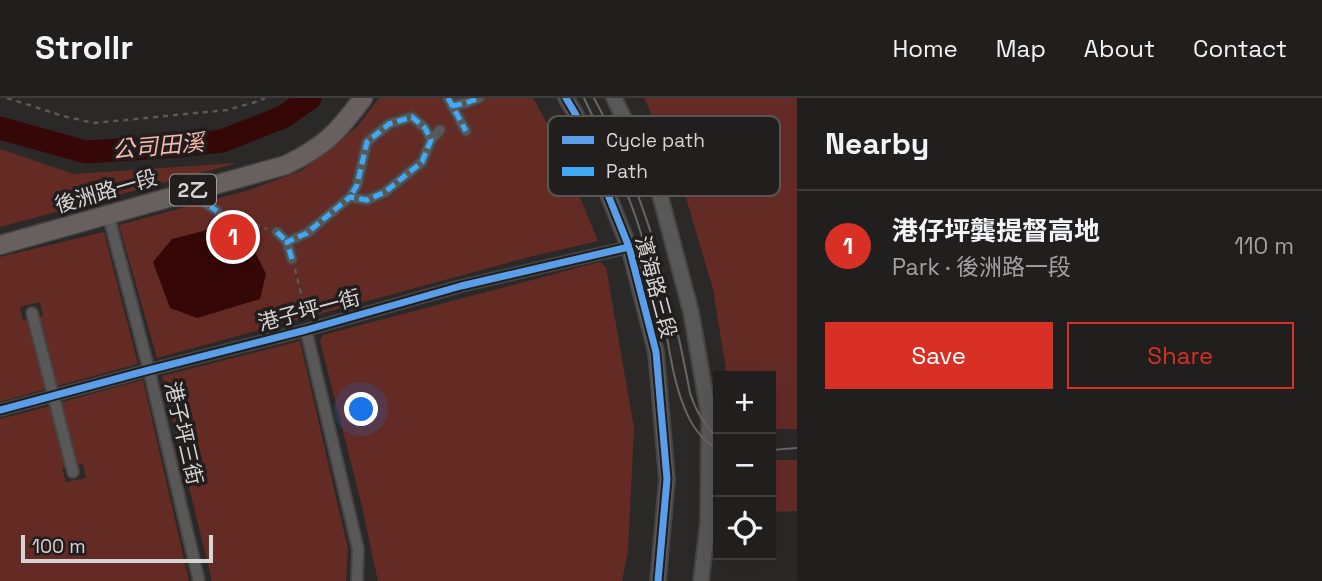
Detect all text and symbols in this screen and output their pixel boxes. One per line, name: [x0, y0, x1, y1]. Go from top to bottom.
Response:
text: Strollr: [35, 27, 133, 69]
text: Home: [892, 33, 958, 64]
text: Map: [996, 33, 1046, 64]
text: About: [1084, 33, 1155, 64]
text: Contact: [1193, 33, 1287, 64]
legend: [548, 116, 780, 196]
text: Nearby: [825, 124, 929, 163]
water label: 公司田溪: [111, 127, 208, 165]
text: Cycle path: [606, 128, 705, 153]
text: Path: [606, 159, 648, 184]
street label: 後洲路一段: [52, 164, 160, 218]
road number: 2乙: [170, 174, 216, 206]
pin: 1: [210, 211, 256, 263]
text: 港仔坪龔提督高地: [892, 214, 1100, 248]
text: 1: [843, 231, 853, 261]
text: 110 m: [1234, 231, 1294, 261]
street label: 濱海路三段: [629, 233, 683, 341]
text: Park · 後洲路一段: [892, 252, 1071, 282]
street label: 港子坪一街: [255, 283, 363, 337]
button: Save: [825, 322, 1053, 389]
button: Share: [1067, 322, 1294, 389]
map controls: [713, 371, 776, 560]
button: +: [713, 371, 776, 434]
street label: 港子坪三街: [159, 379, 209, 487]
your location: [344, 392, 378, 426]
button: −: [713, 434, 776, 497]
button: locate: [713, 497, 776, 560]
scale bar: [21, 532, 214, 564]
text: 100 m: [32, 534, 86, 559]

